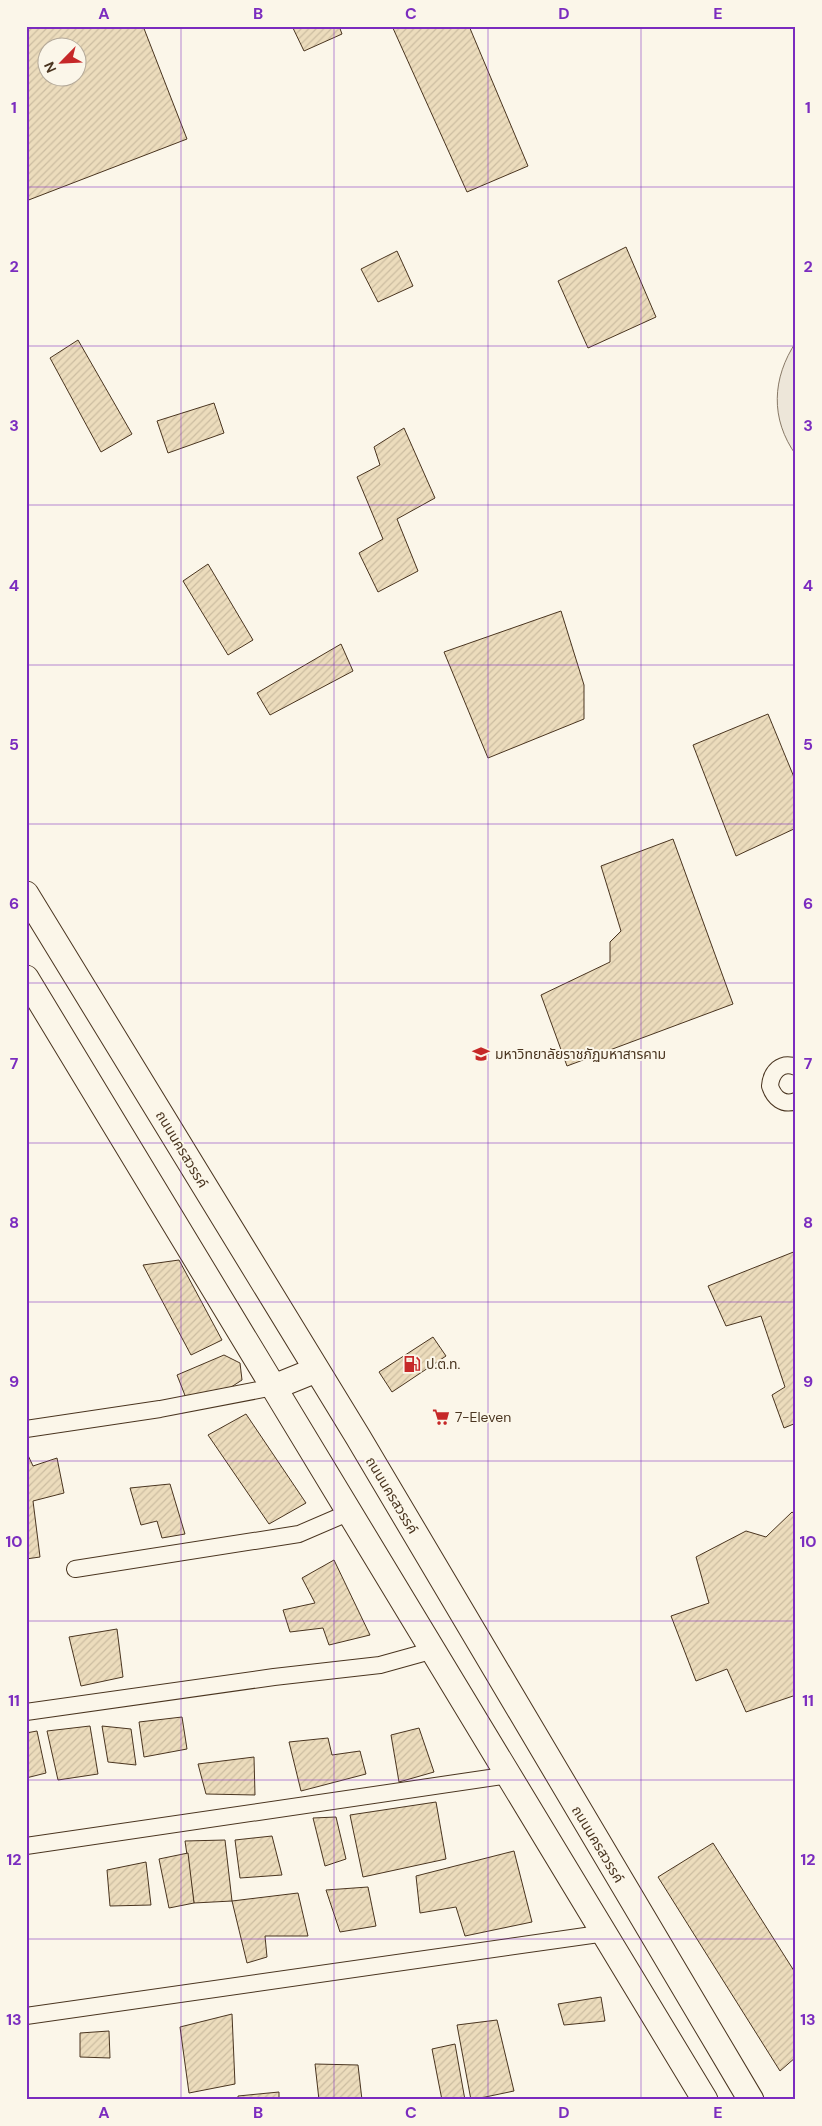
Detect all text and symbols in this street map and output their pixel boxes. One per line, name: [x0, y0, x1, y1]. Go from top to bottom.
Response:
text: A: [98, 3, 110, 24]
text: B: [253, 3, 263, 24]
text: C: [405, 3, 417, 24]
text: D: [558, 3, 570, 24]
text: E: [713, 3, 723, 24]
north arrow: [38, 38, 88, 88]
text: N: [40, 59, 60, 76]
text: 1: [11, 97, 17, 118]
text: 1: [805, 97, 811, 118]
text: 2: [9, 256, 19, 277]
text: 2: [803, 256, 813, 277]
text: 3: [9, 415, 19, 436]
text: 3: [803, 415, 813, 436]
text: 4: [9, 575, 19, 596]
text: 4: [803, 575, 813, 596]
text: 5: [9, 734, 19, 755]
text: 5: [803, 734, 813, 755]
text: 6: [9, 893, 19, 914]
text: 6: [803, 893, 813, 914]
school or university icon: มหาวิทยาลัยราชภัฏมหาสารคาม: [471, 1044, 491, 1064]
place label: มหาวิทยาลัยราชภัฏมหาสารคาม: [495, 1045, 666, 1063]
text: 7: [10, 1053, 19, 1074]
text: 7: [804, 1053, 813, 1074]
street label: ถนนนครสวรรค์: [152, 1107, 212, 1191]
text: 8: [9, 1212, 19, 1233]
text: 8: [803, 1212, 813, 1233]
fuel station icon: ป.ต.ท.: [402, 1354, 422, 1374]
place label: ป.ต.ท.: [426, 1355, 460, 1373]
text: 9: [9, 1371, 19, 1392]
text: 9: [803, 1371, 813, 1392]
supermarket icon: 7-Eleven: [431, 1407, 451, 1427]
place label: 7-Eleven: [455, 1408, 511, 1426]
street label: ถนนนครสวรรค์: [362, 1453, 422, 1537]
text: 10: [5, 1531, 23, 1552]
text: 10: [799, 1531, 817, 1552]
text: 11: [8, 1690, 20, 1711]
text: 11: [802, 1690, 814, 1711]
street label: ถนนนครสวรรค์: [568, 1802, 628, 1886]
text: 12: [6, 1849, 22, 1870]
text: 12: [800, 1849, 816, 1870]
text: 13: [6, 2009, 22, 2030]
text: 13: [800, 2009, 816, 2030]
text: A: [98, 2102, 110, 2123]
text: B: [253, 2102, 263, 2123]
text: C: [405, 2102, 417, 2123]
text: D: [558, 2102, 570, 2123]
text: E: [713, 2102, 723, 2123]

